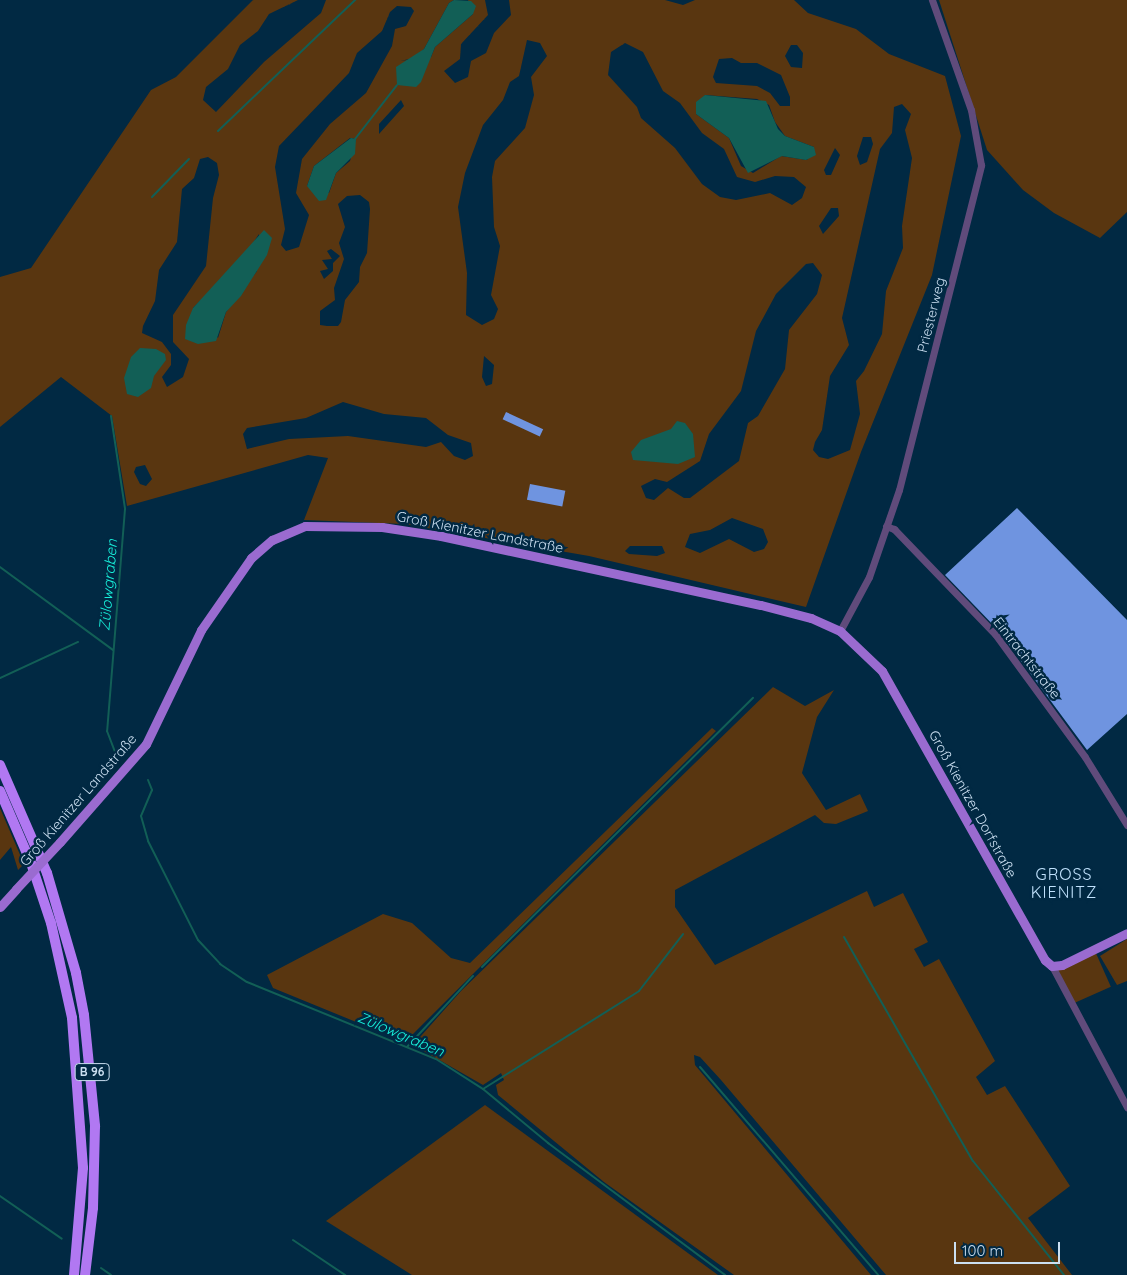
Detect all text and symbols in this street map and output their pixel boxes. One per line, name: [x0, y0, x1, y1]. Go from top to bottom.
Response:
street label: Priesterweg: [914, 276, 948, 354]
street label: Groß Kienitzer Landstraße: [395, 508, 565, 556]
water label: Zülowgraben: [95, 538, 121, 632]
street label: Eintrachtstraße: [990, 614, 1064, 702]
street label: Groß Kienitzer Dorfstraße: [925, 727, 1021, 881]
street label: Groß Kienitzer Landstraße: [16, 731, 140, 869]
district label: GROSS KIENITZ: [1030, 864, 1098, 902]
water label: Zülowgraben: [355, 1008, 447, 1060]
road number: B 96: [74, 1062, 110, 1082]
scale bar: [957, 1232, 1063, 1264]
text: 100 m: [962, 1241, 1003, 1260]

